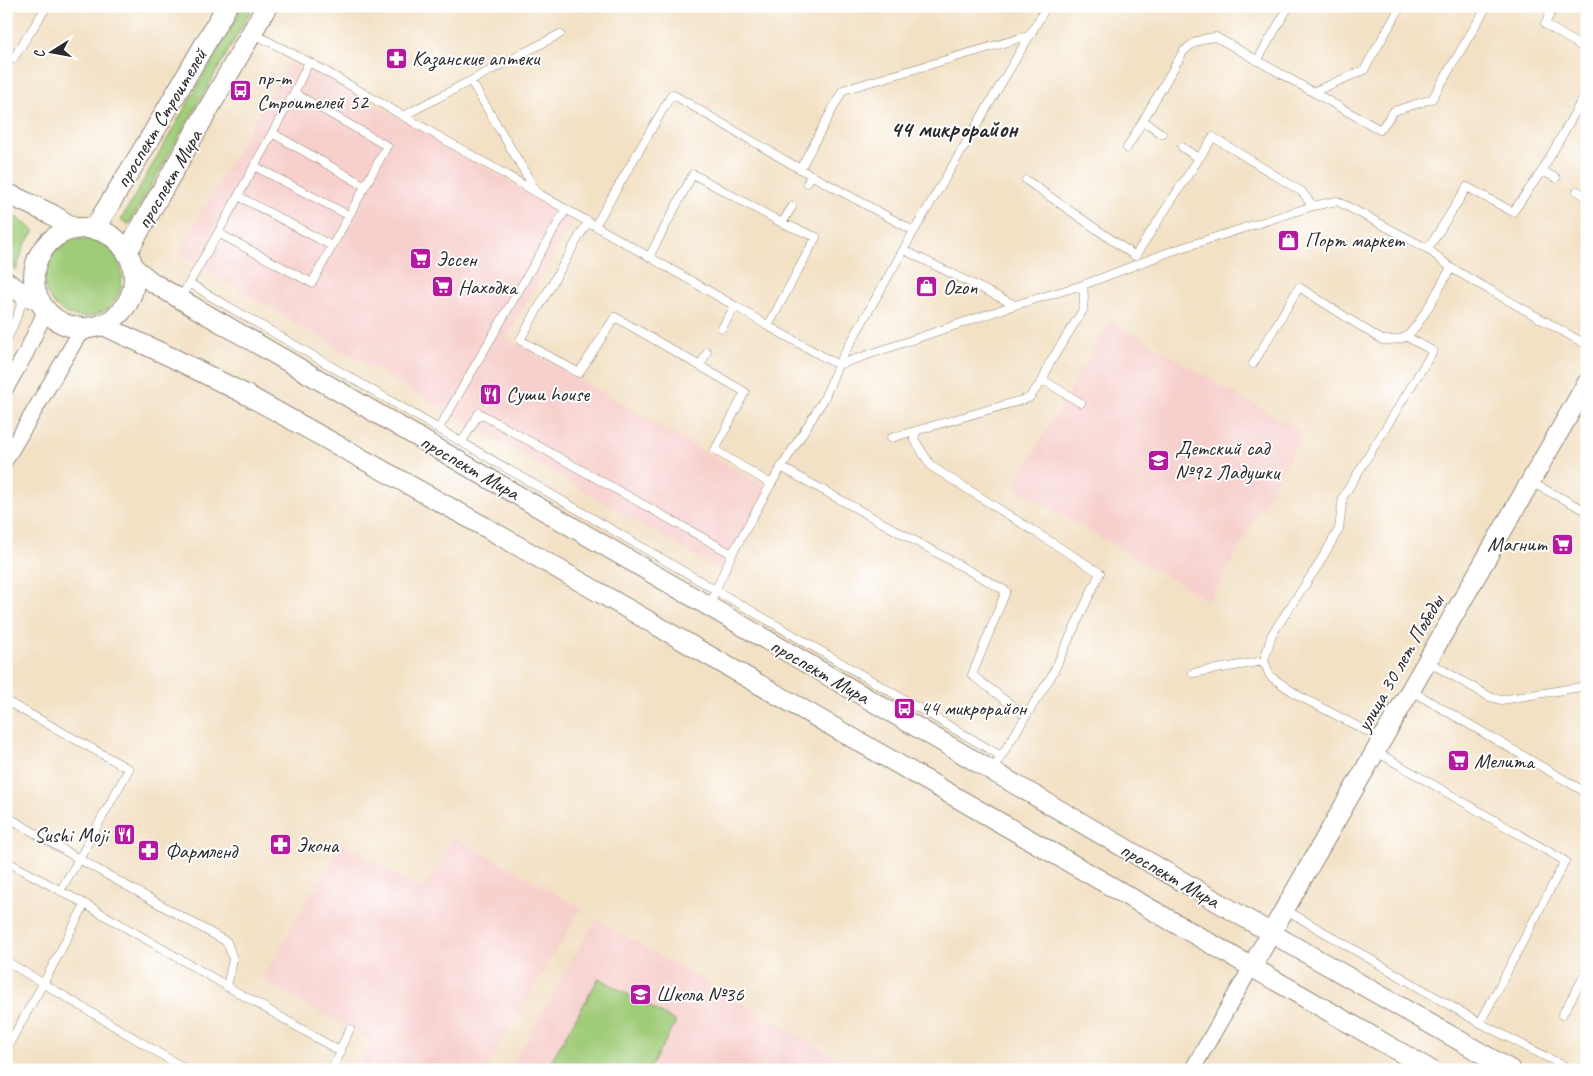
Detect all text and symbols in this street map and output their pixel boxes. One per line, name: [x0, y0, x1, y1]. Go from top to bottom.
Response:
north arrow: [28, 28, 78, 78]
street label: проспект Строителей: [109, 43, 213, 192]
place label: Казанские аптеки: [412, 45, 541, 72]
pharmacy icon: Казанские аптеки: [384, 46, 408, 70]
text: С: [30, 47, 49, 59]
place label: пр-т Строителей 52: [257, 65, 369, 115]
bus stop icon: пр-т Строителей 52: [229, 78, 253, 102]
district label: 44 микрорайон: [890, 114, 1019, 144]
street label: проспект Мира: [130, 123, 209, 233]
place label: Порт маркет: [1305, 227, 1406, 253]
shop icon: Порт маркет: [1277, 228, 1301, 252]
place label: Эссен: [436, 246, 478, 272]
supermarket icon: Эссен: [408, 247, 432, 271]
place label: Находка: [458, 274, 519, 300]
place label: Ozon: [943, 274, 978, 300]
supermarket icon: Находка: [430, 275, 454, 299]
shop icon: Ozon: [915, 275, 939, 299]
place label: Суши house: [506, 381, 590, 407]
restaurant icon: Суши house: [478, 382, 502, 406]
street label: проспект Мира: [416, 428, 526, 507]
place label: Детский сад №92 Ладушки: [1175, 435, 1282, 485]
school or university icon: Детский сад №92 Ладушки: [1147, 448, 1171, 472]
place label: Магнит: [1487, 531, 1548, 557]
supermarket icon: Магнит: [1551, 532, 1575, 556]
street label: улица 30 лет Победы: [1349, 589, 1450, 738]
street label: проспект Мира: [766, 632, 876, 711]
place label: 44 микрорайон: [920, 695, 1028, 721]
bus stop icon: 44 микрорайон: [892, 696, 916, 720]
place label: Мелита: [1474, 748, 1536, 774]
supermarket icon: Мелита: [1446, 749, 1470, 773]
place label: Sushi Moji: [34, 822, 111, 848]
restaurant icon: Sushi Moji: [112, 823, 136, 847]
place label: Экона: [296, 832, 340, 858]
pharmacy icon: Экона: [268, 833, 292, 857]
street label: проспект Мира: [1116, 836, 1226, 915]
place label: Фармленд: [165, 838, 239, 864]
pharmacy icon: Фармленд: [137, 839, 161, 863]
place label: Школа №36: [656, 981, 744, 1007]
school or university icon: Школа №36: [628, 982, 652, 1006]

